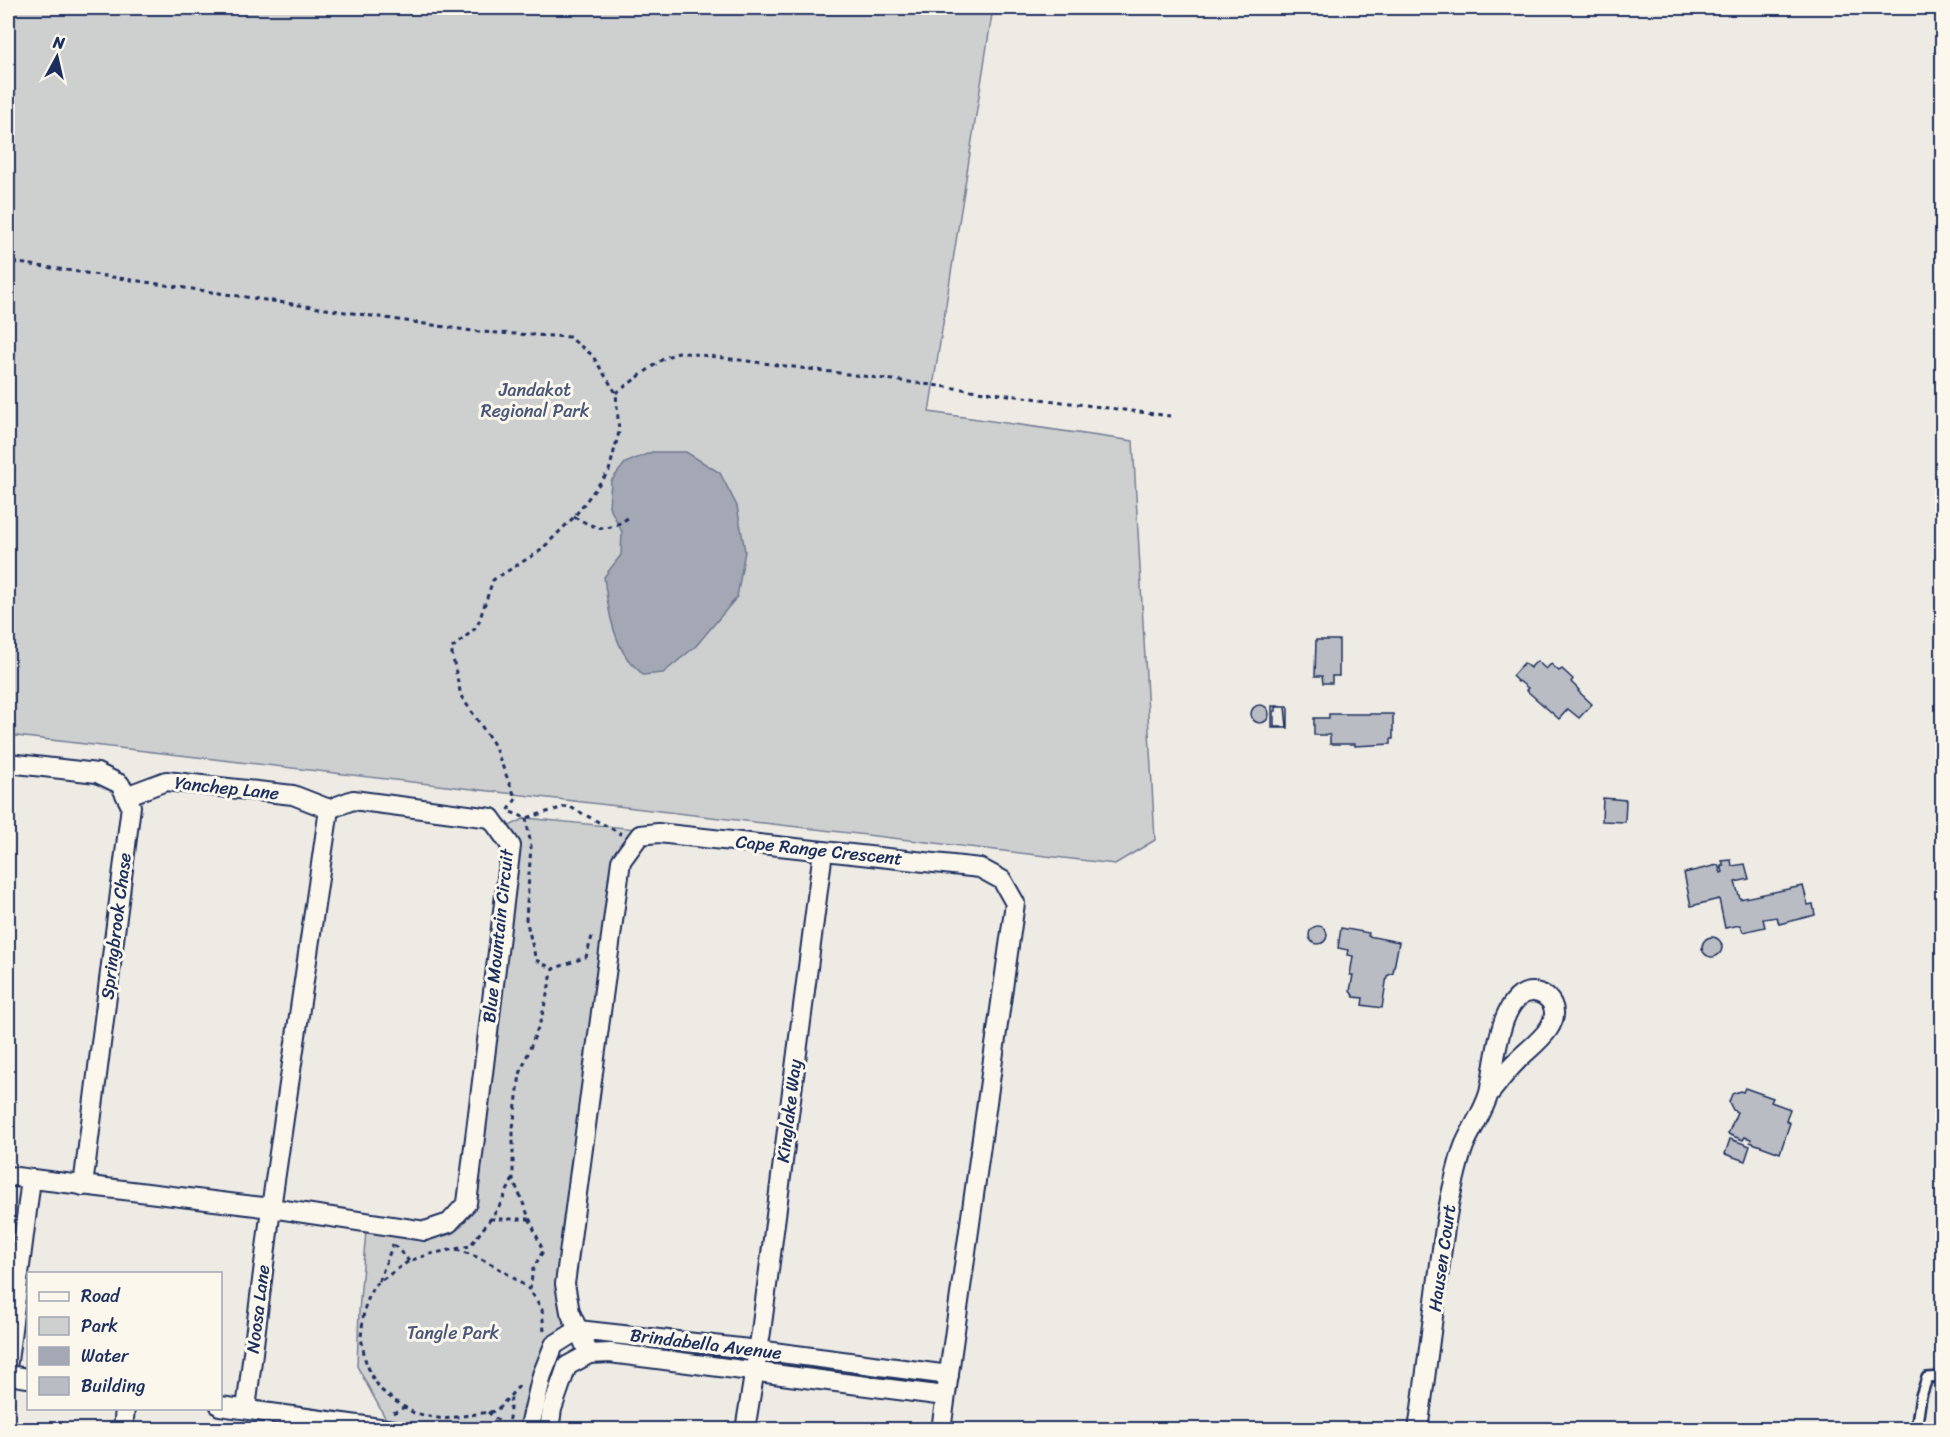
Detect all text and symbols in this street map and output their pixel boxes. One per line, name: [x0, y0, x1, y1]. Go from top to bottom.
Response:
north arrow: [27, 27, 87, 87]
text: N: [51, 27, 67, 58]
park label: Jandakot Regional Park: [481, 374, 590, 427]
street label: Yanchep Lane: [173, 767, 281, 809]
street label: Cape Range Crescent: [734, 825, 904, 875]
street label: Blue Mountain Circuit: [473, 847, 523, 1024]
street label: Springbrook Chase: [91, 851, 141, 1001]
street label: Kinglake Way: [767, 1057, 811, 1165]
street label: Hausen Court: [1419, 1202, 1465, 1314]
street label: Noosa Lane: [237, 1263, 279, 1355]
legend: [27, 1272, 222, 1410]
text: Road: [81, 1280, 121, 1312]
text: Park: [81, 1310, 118, 1342]
park label: Tangle Park: [407, 1317, 500, 1349]
street label: Brindabella Avenue: [628, 1319, 784, 1369]
text: Water: [81, 1340, 130, 1372]
text: Building: [81, 1370, 145, 1402]

